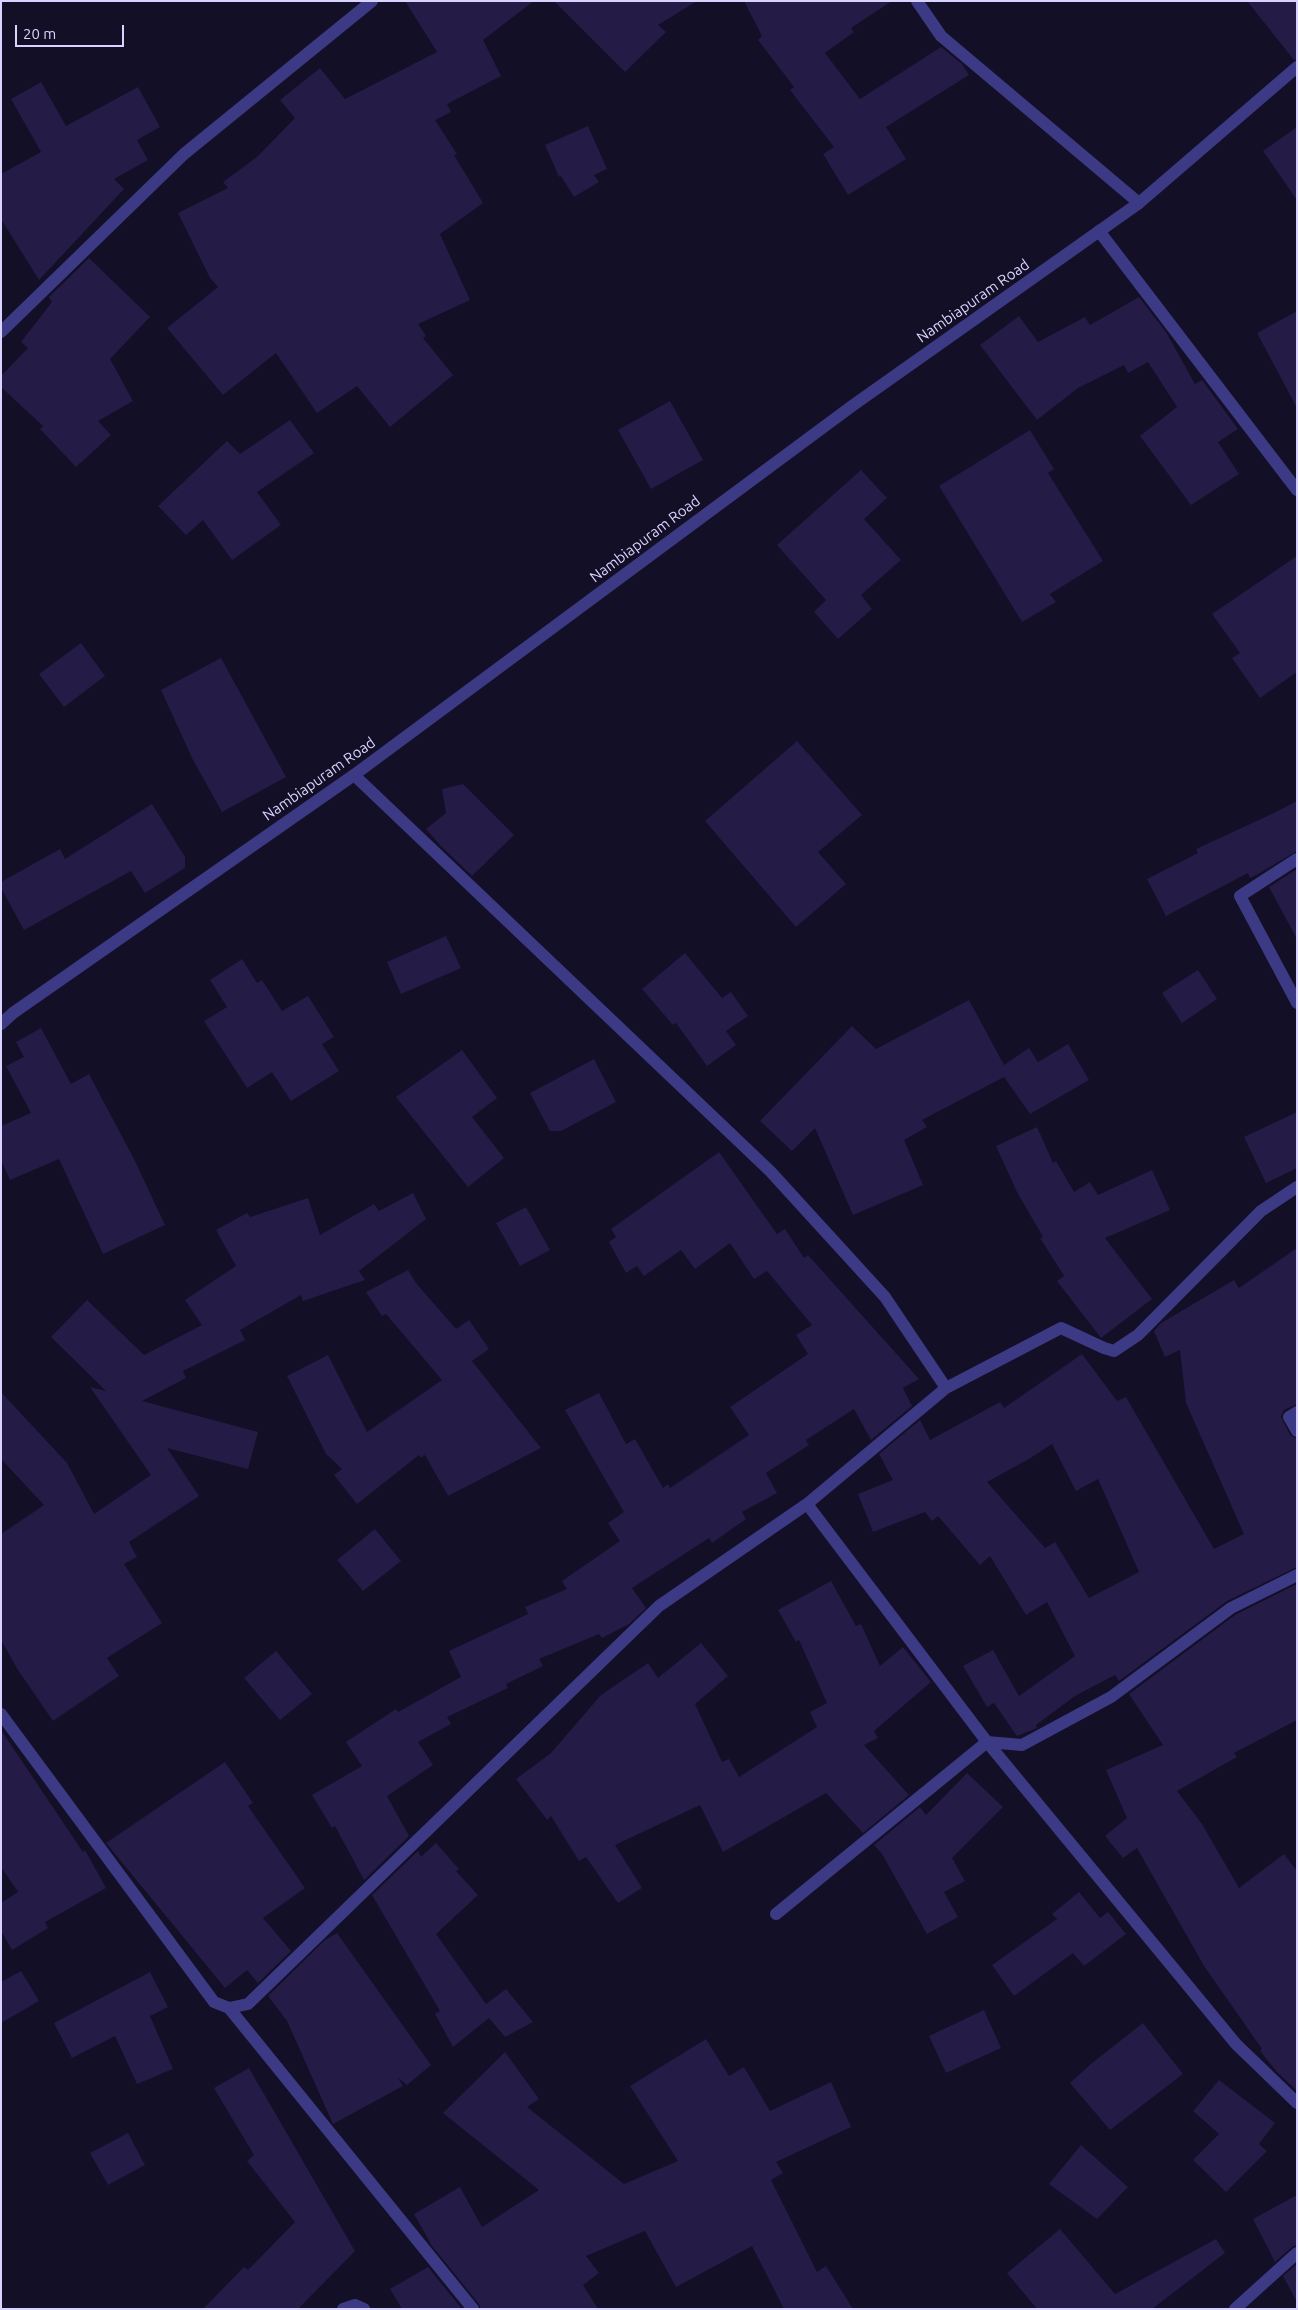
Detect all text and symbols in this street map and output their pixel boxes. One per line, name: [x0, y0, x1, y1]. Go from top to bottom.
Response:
scale bar: [18, 15, 126, 47]
text: 20 m: [23, 25, 56, 42]
street label: Nambiapuram Road: [913, 255, 1033, 347]
street label: Nambiapuram Road: [586, 492, 704, 586]
street label: Nambiapuram Road: [259, 733, 379, 825]

